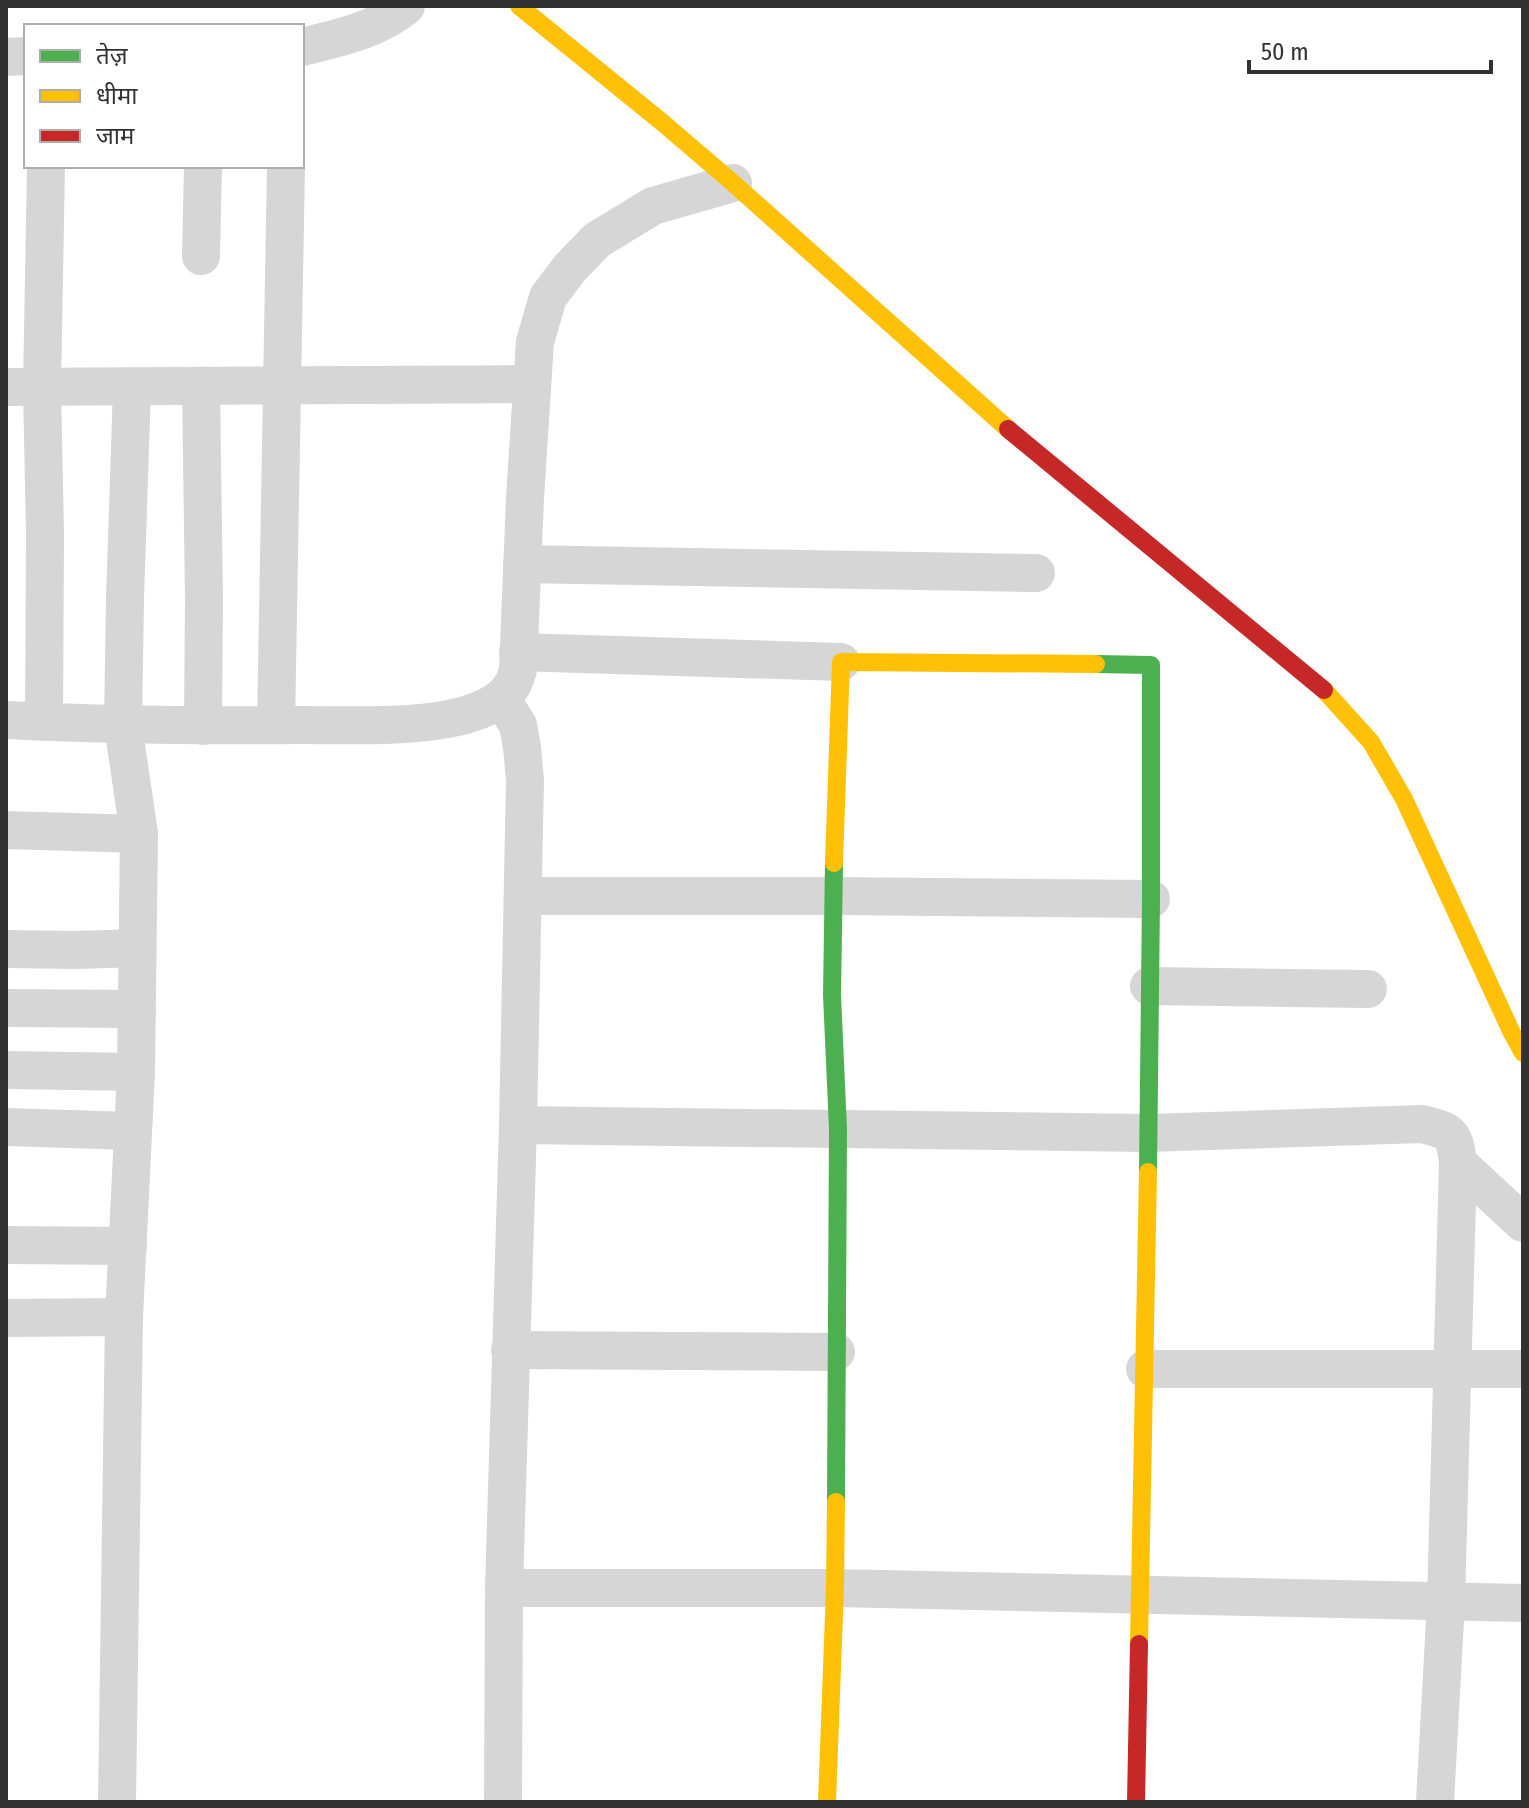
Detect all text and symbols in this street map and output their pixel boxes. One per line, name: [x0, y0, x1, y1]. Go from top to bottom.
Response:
legend: [24, 24, 304, 168]
scale bar: [1249, 24, 1491, 74]
text: 50 m: [1261, 38, 1309, 66]
text: तेज़: [96, 42, 129, 70]
text: धीमा: [96, 82, 138, 110]
text: जाम: [96, 122, 135, 150]

